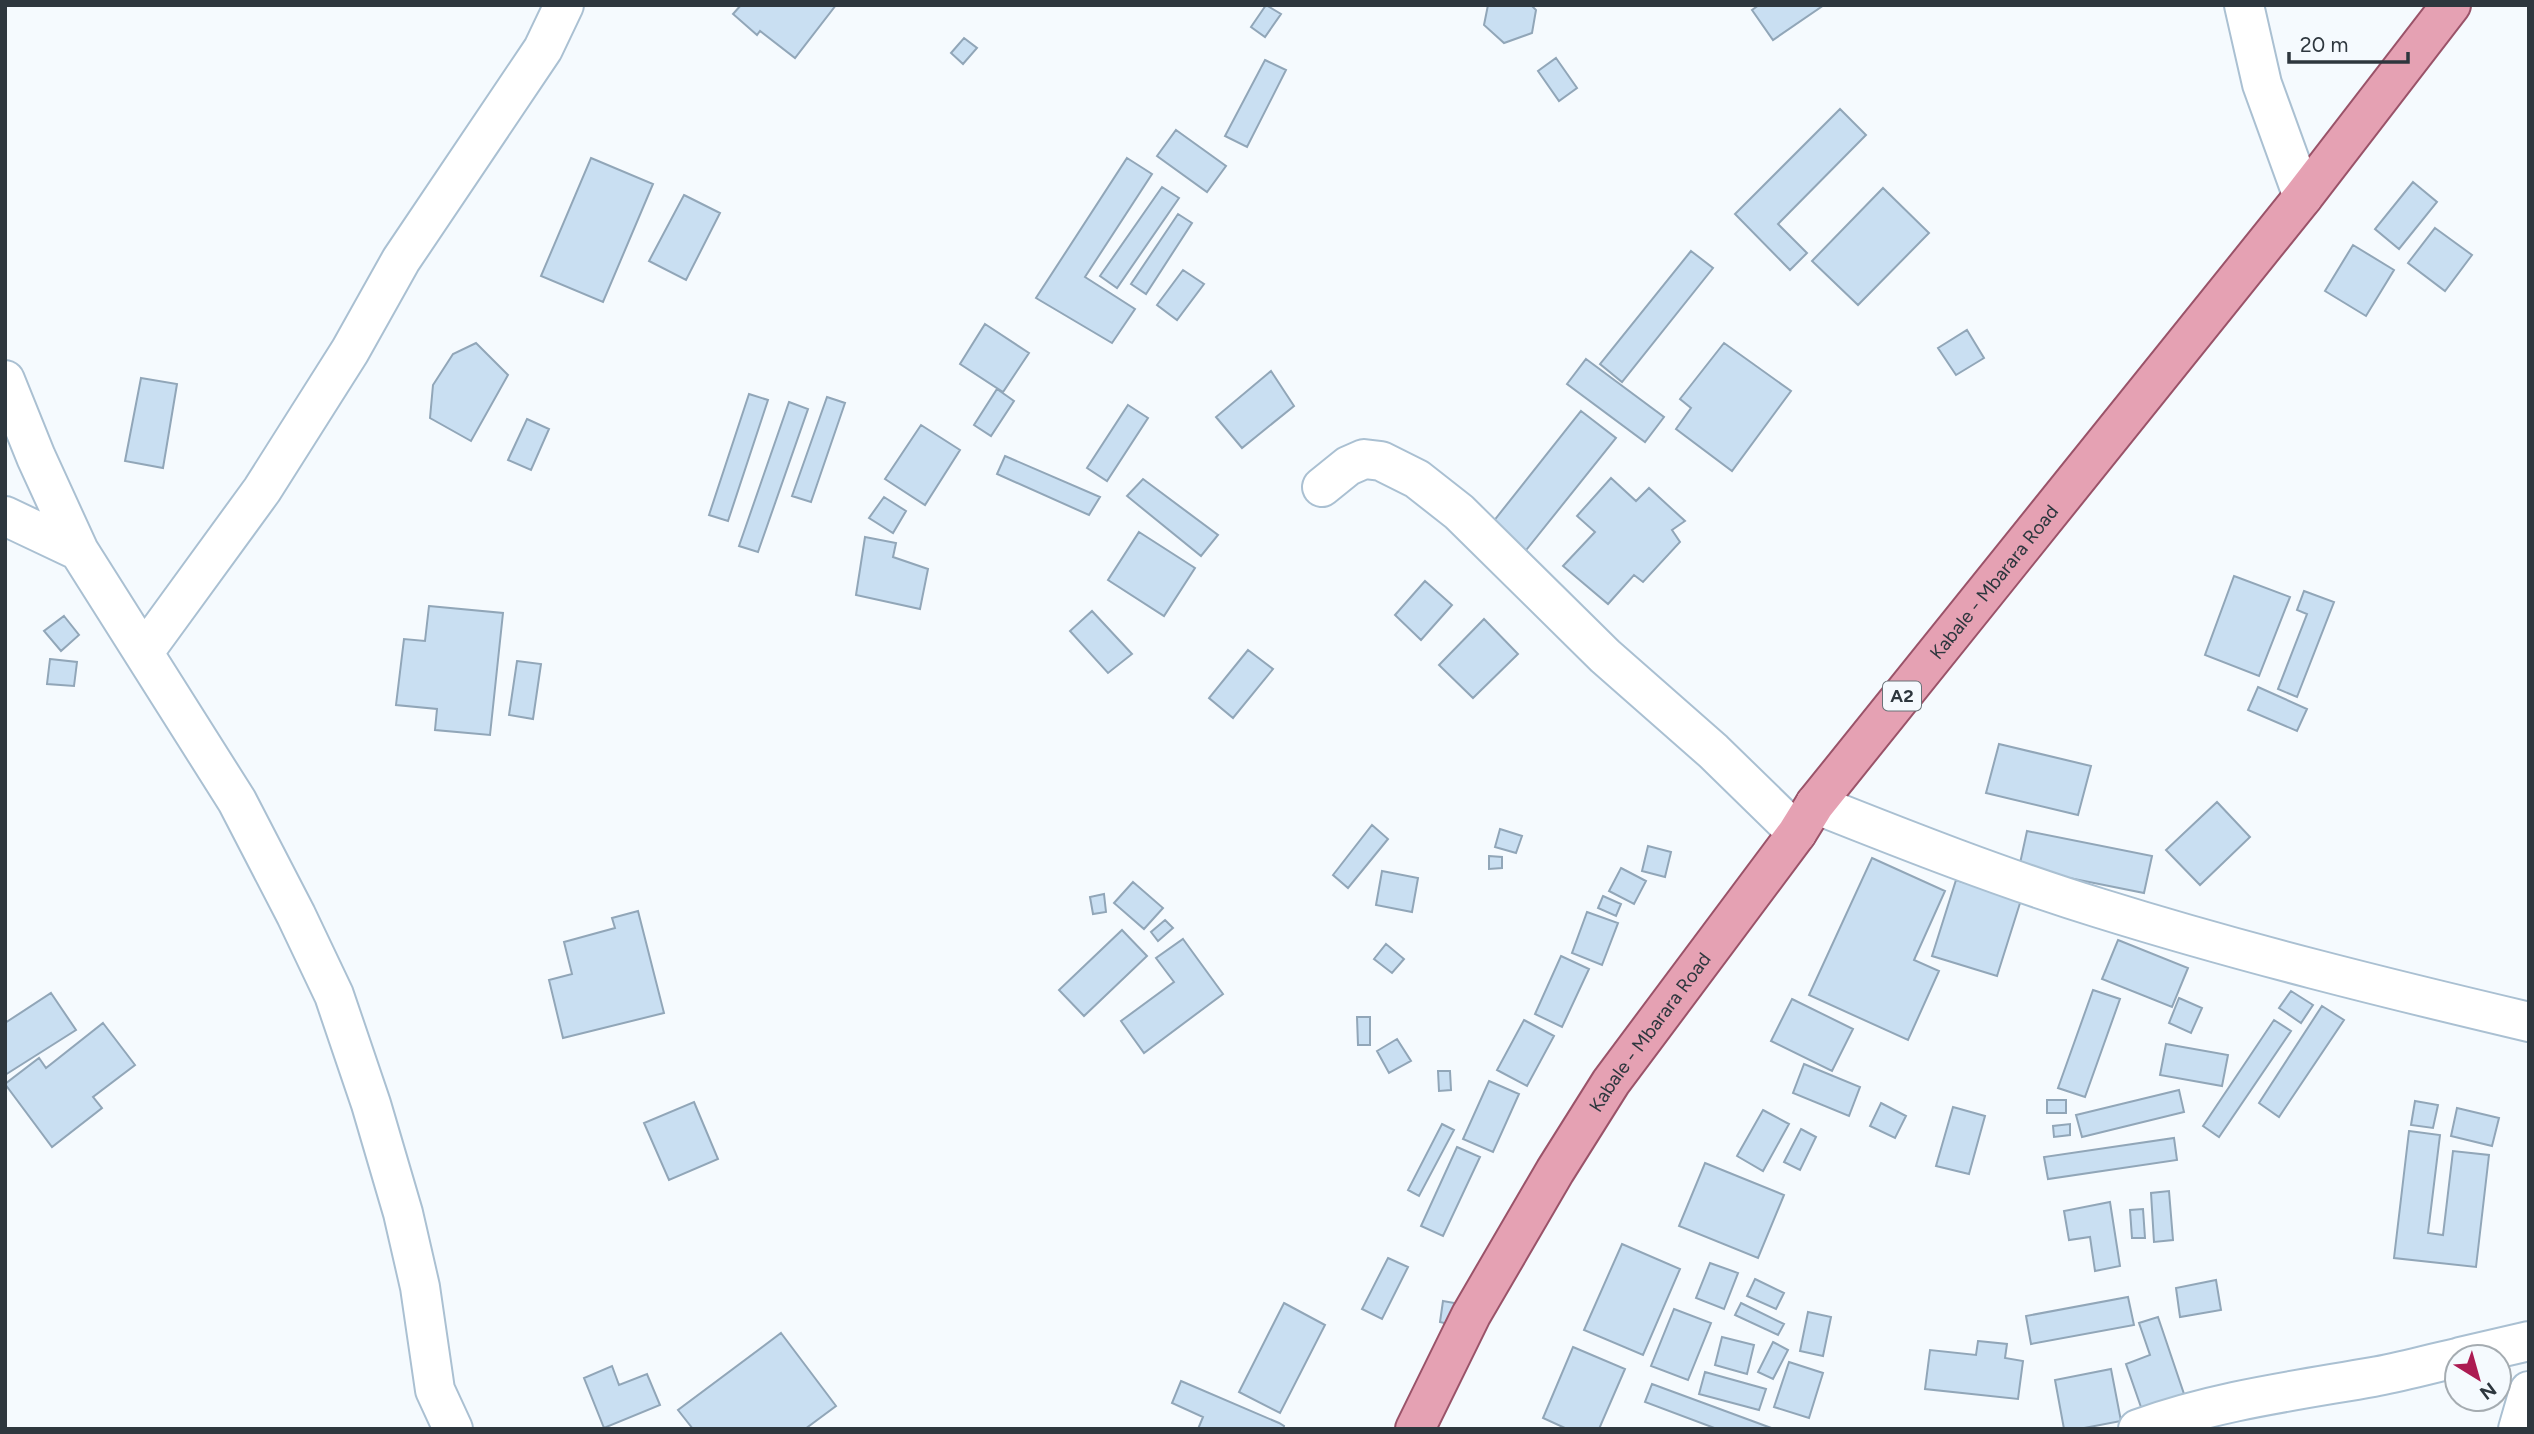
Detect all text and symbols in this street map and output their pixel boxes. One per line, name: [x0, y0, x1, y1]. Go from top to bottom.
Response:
scale bar: [2289, 21, 2408, 65]
text: 20 m: [2300, 32, 2348, 57]
street label: Kabale - Mbarara Road: [1925, 500, 2063, 664]
road number: A2: [1883, 682, 1921, 710]
street label: Kabale - Mbarara Road: [1584, 948, 1715, 1116]
north arrow: [2443, 1343, 2513, 1413]
text: N: [2475, 1378, 2501, 1405]

